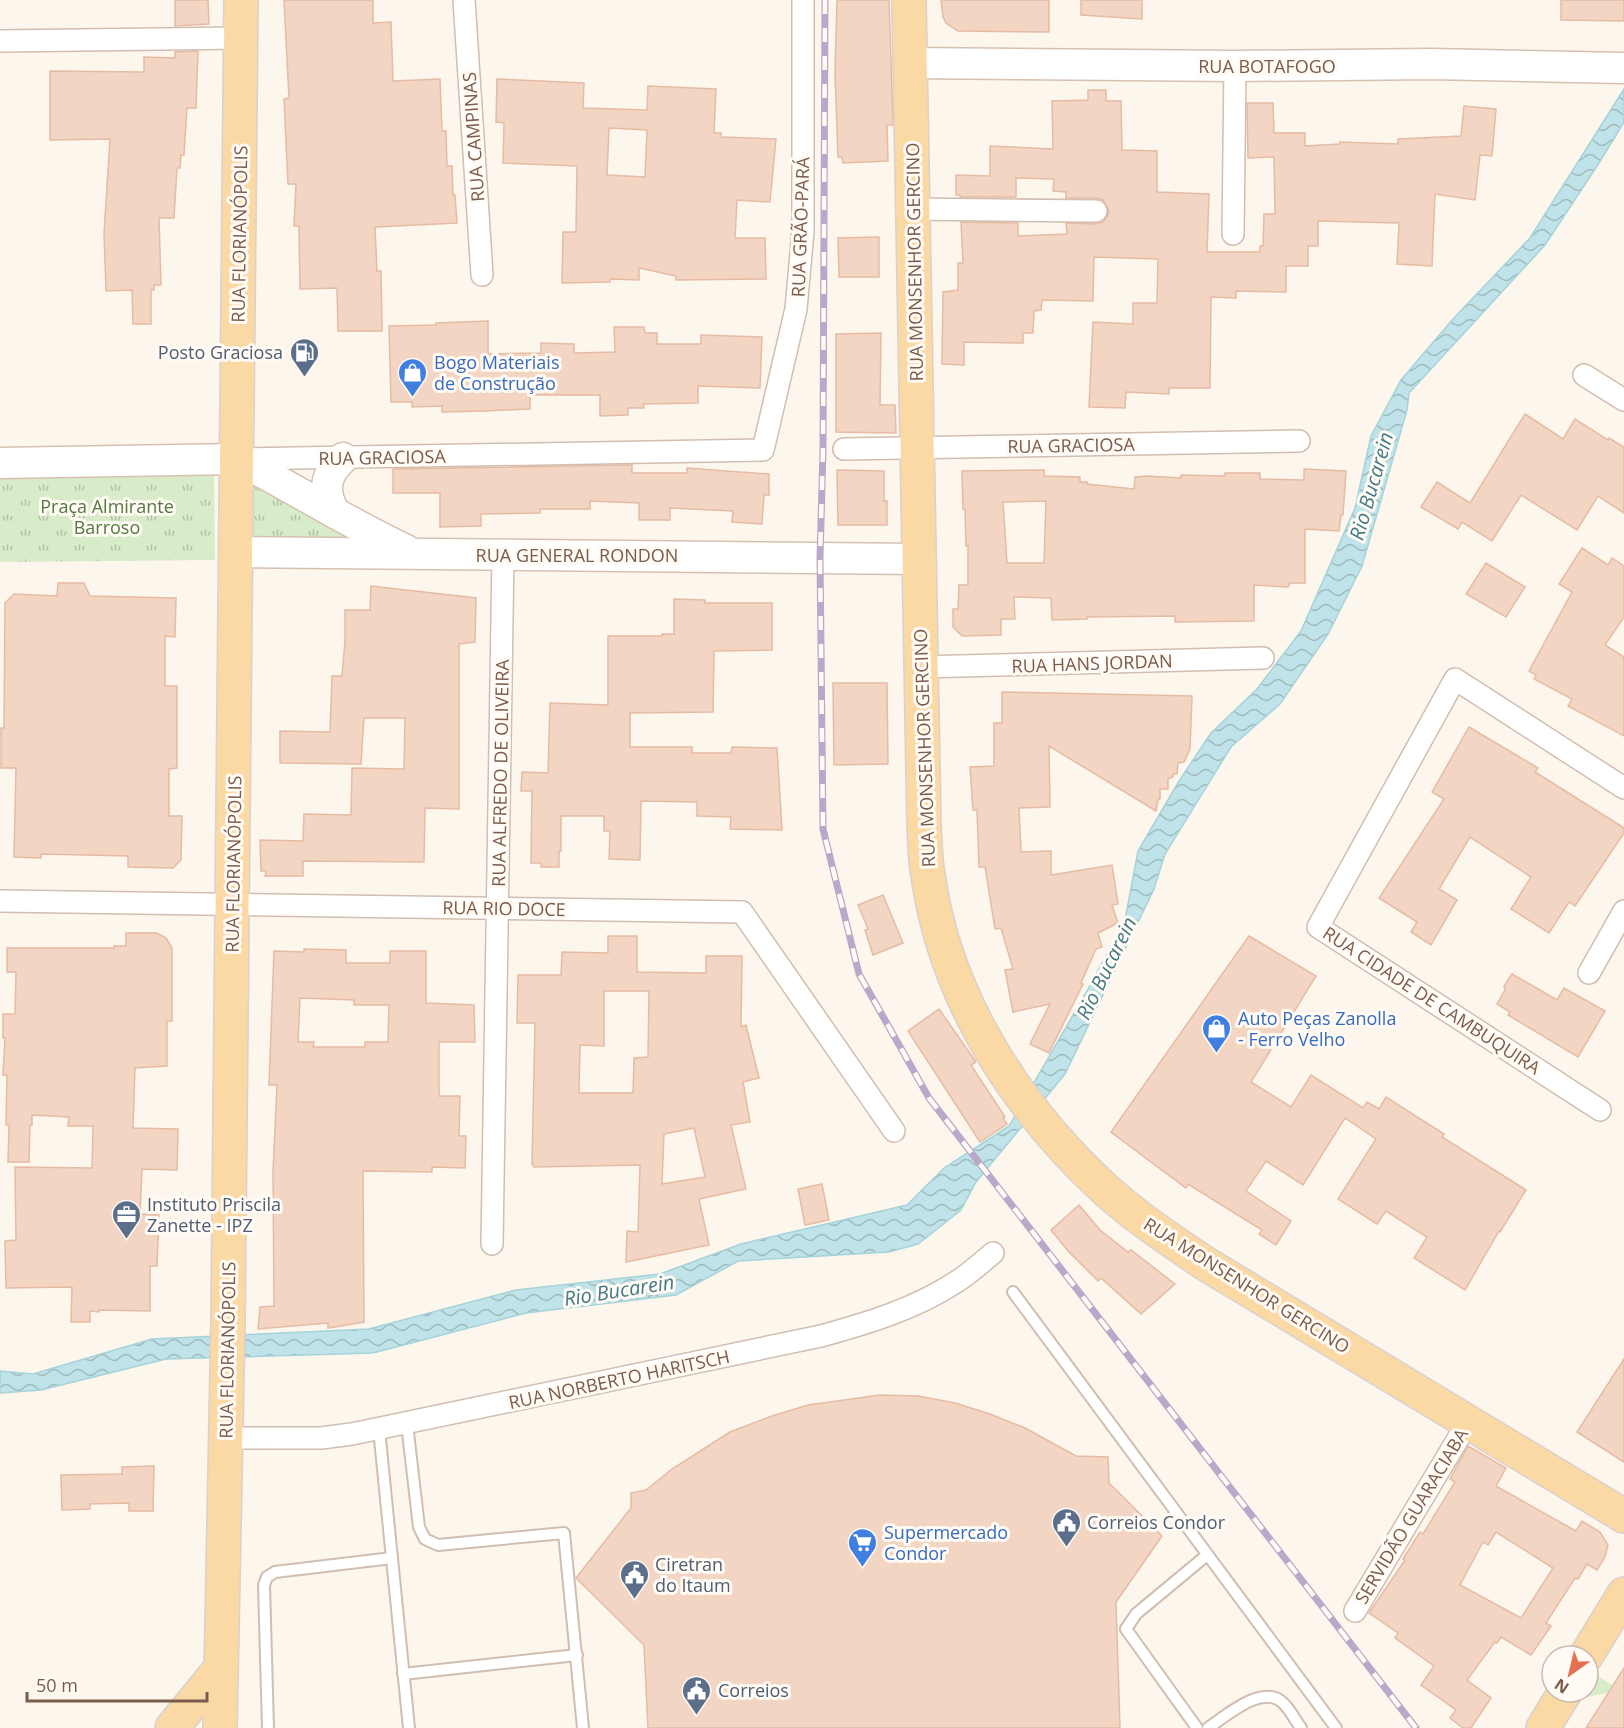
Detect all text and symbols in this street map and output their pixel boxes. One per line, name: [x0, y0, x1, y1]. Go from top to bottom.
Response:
street label: RUA BOTAFOGO: [1198, 54, 1336, 78]
street label: RUA CAMPINAS: [456, 71, 490, 203]
street label: RUA MONSENHOR GERCINO: [900, 142, 928, 382]
street label: RUA FLORIANÓPOLIS: [225, 145, 253, 323]
street label: RUA GRÃO-PARÁ: [786, 156, 814, 298]
fuel station icon: Posto Graciosa: [288, 336, 320, 378]
place label: Posto Graciosa: [158, 340, 283, 364]
place label: Bogo Materiais de Construção: [434, 350, 559, 395]
shop icon: Bogo Materiais de Construção: [397, 356, 429, 398]
water label: Rio Bucarein: [1343, 429, 1399, 543]
street label: RUA GRACIOSA: [1007, 432, 1136, 458]
street label: RUA GRACIOSA: [318, 444, 447, 470]
park label: Praça Almirante Barroso: [40, 494, 174, 539]
street label: RUA GENERAL RONDON: [476, 543, 678, 567]
street label: RUA MONSENHOR GERCINO: [908, 628, 940, 868]
street label: RUA HANS JORDAN: [1011, 648, 1173, 678]
street label: RUA ALFREDO DE OLIVEIRA: [486, 658, 514, 887]
street label: RUA FLORIANÓPOLIS: [219, 775, 247, 953]
street label: RUA RIO DOCE: [442, 895, 566, 921]
water label: Rio Bucarein: [1069, 912, 1143, 1024]
street label: RUA CIDADE DE CAMBUQUIRA: [1319, 921, 1546, 1080]
place label: Auto Peças Zanolla - Ferro Velho: [1238, 1006, 1396, 1051]
shop icon: Auto Peças Zanolla - Ferro Velho: [1201, 1012, 1233, 1054]
place label: Instituto Priscila Zanette - IPZ: [147, 1192, 281, 1237]
office icon: Instituto Priscila Zanette - IPZ: [110, 1198, 142, 1240]
street label: RUA MONSENHOR GERCINO: [1139, 1212, 1355, 1358]
street label: RUA FLORIANÓPOLIS: [213, 1261, 241, 1439]
water label: Rio Bucarein: [562, 1268, 676, 1312]
street label: RUA NORBERTO HARITSCH: [506, 1344, 732, 1414]
street label: SERVIDÃO GUARACIABA: [1349, 1423, 1473, 1608]
public building icon: Correios Condor: [1050, 1506, 1082, 1548]
place label: Correios Condor: [1087, 1510, 1226, 1534]
place label: Supermercado Condor: [884, 1520, 1008, 1565]
supermarket icon: Supermercado Condor: [847, 1526, 879, 1568]
place label: Ciretran do Itaum: [655, 1552, 731, 1597]
public building icon: Ciretran do Itaum: [618, 1558, 650, 1600]
north arrow: [1540, 1644, 1600, 1704]
scale bar: [27, 1665, 207, 1703]
text: 50 m: [36, 1673, 78, 1697]
public building icon: Correios: [681, 1674, 713, 1716]
text: N: [1550, 1674, 1573, 1699]
place label: Correios: [718, 1678, 789, 1702]

